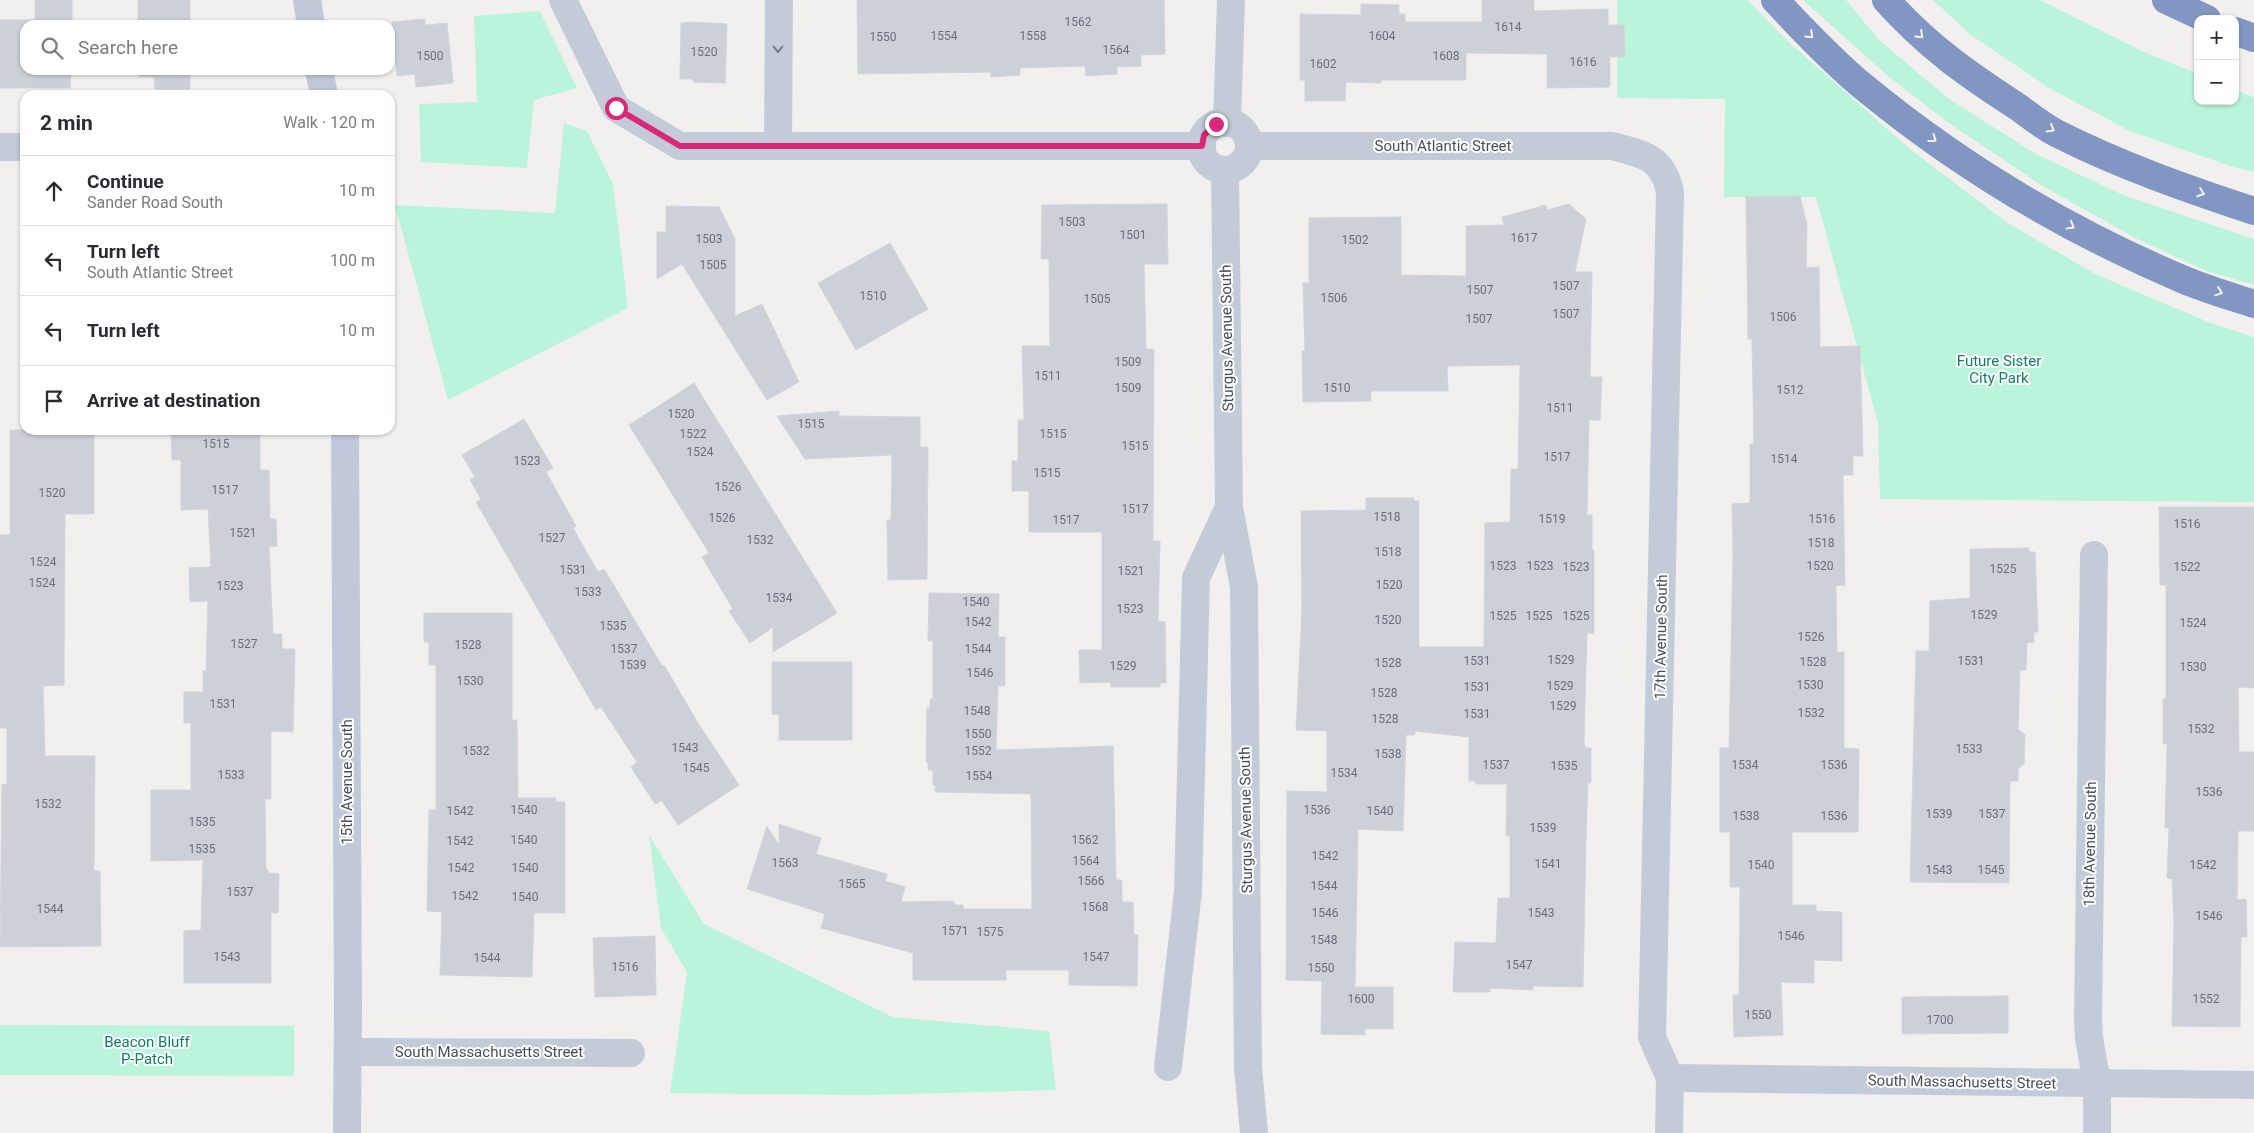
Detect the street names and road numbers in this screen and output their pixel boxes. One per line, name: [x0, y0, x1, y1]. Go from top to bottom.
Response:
street label: South Atlantic Street: [1375, 137, 1512, 155]
street label: Sturgus Avenue South: [1217, 264, 1237, 412]
street label: 17th Avenue South: [1651, 574, 1671, 700]
street label: 15th Avenue South: [338, 719, 356, 845]
street label: Sturgus Avenue South: [1236, 746, 1256, 894]
street label: 18th Avenue South: [2080, 781, 2100, 907]
street label: South Massachusetts Street: [395, 1043, 583, 1061]
street label: South Massachusetts Street: [1868, 1071, 2056, 1093]

